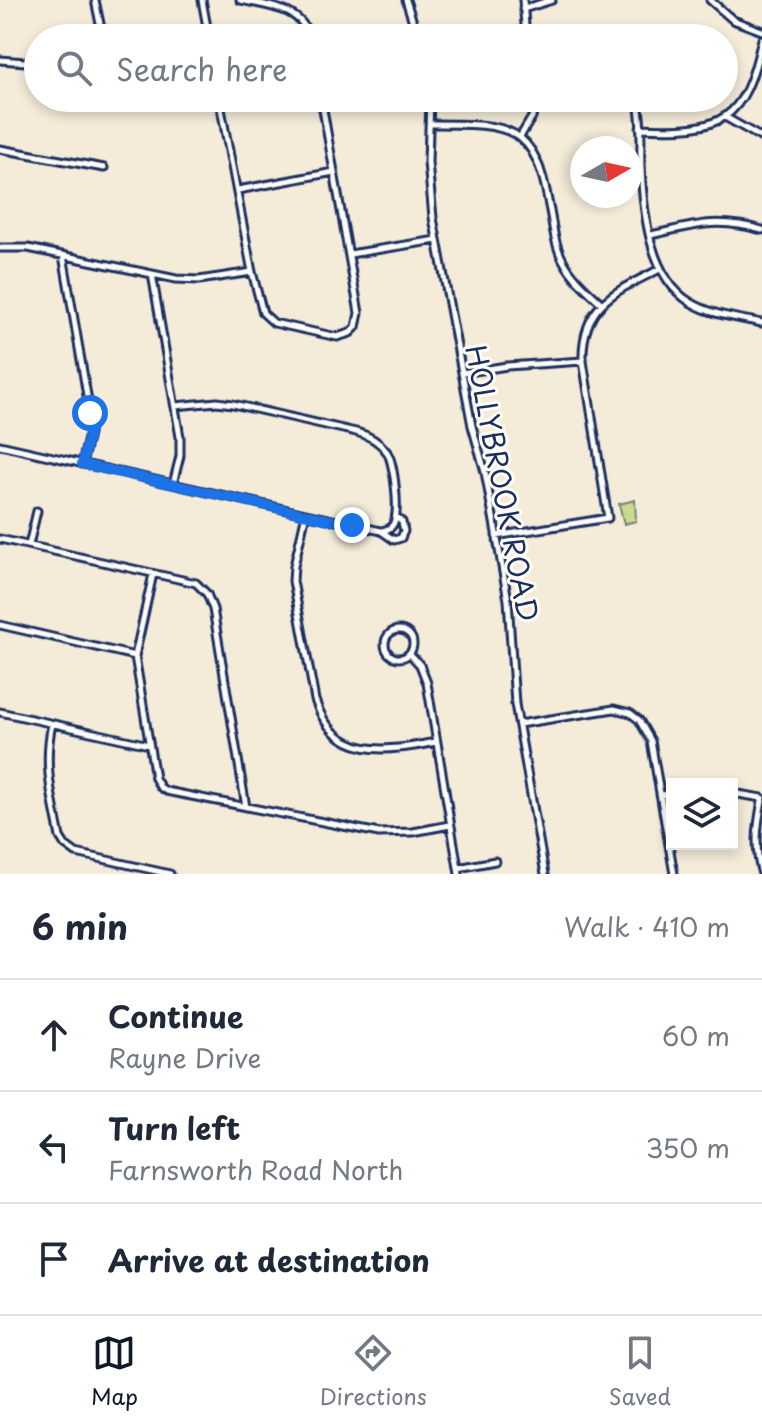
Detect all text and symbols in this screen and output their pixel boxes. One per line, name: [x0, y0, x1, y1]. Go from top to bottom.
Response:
search box: [24, 24, 738, 112]
icon: search: [52, 46, 96, 90]
text: Search here: [116, 46, 288, 91]
north arrow: [570, 136, 642, 208]
street label: HOLLYBROOK ROAD: [455, 341, 551, 625]
route start: [72, 395, 108, 431]
route end: [334, 507, 370, 543]
map controls: [666, 778, 738, 850]
button: layers: [666, 778, 738, 850]
text: 6 min: [32, 900, 128, 952]
text: Walk · 410 m: [564, 907, 730, 946]
text: Continue: [108, 993, 243, 1038]
icon: ahead: [32, 1013, 76, 1057]
text: 60 m: [662, 1016, 730, 1055]
text: Rayne Drive: [108, 1038, 261, 1077]
text: Turn left: [108, 1105, 240, 1150]
icon: left: [32, 1125, 76, 1169]
text: 350 m: [646, 1128, 730, 1167]
text: Farnsworth Road North: [108, 1150, 404, 1189]
icon: arrive: [32, 1237, 76, 1281]
text: Arrive at destination: [108, 1237, 430, 1282]
tab: Map: [91, 1331, 138, 1412]
tab: Directions: [320, 1331, 427, 1412]
tab: Saved: [609, 1331, 671, 1412]

